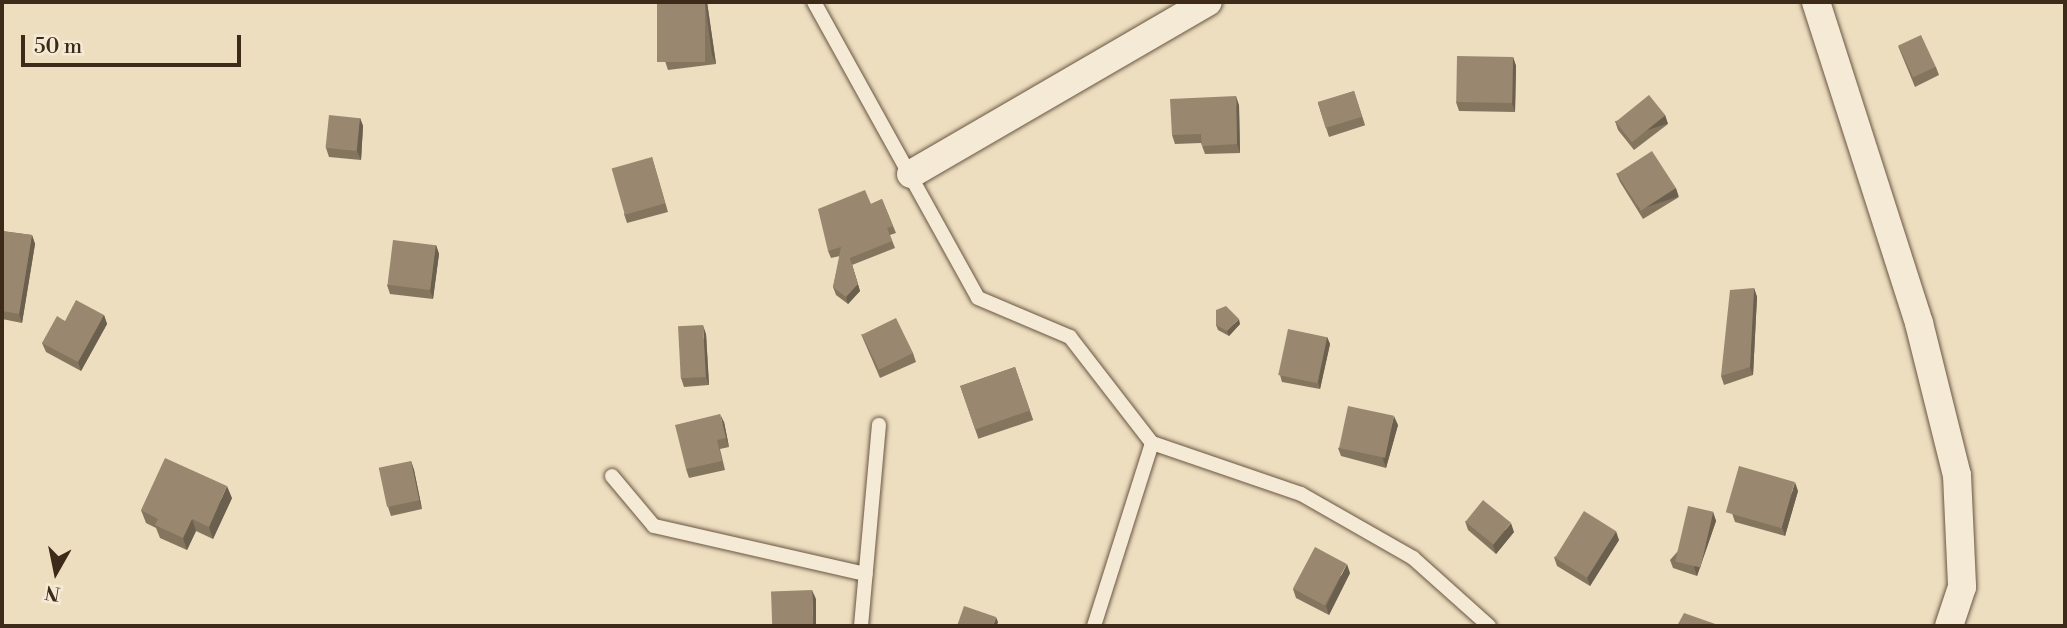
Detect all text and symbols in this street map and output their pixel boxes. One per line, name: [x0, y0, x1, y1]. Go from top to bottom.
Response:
scale bar: [24, 21, 245, 65]
text: 50 m: [34, 34, 82, 60]
north arrow: [21, 537, 91, 607]
text: N: [43, 580, 62, 606]

